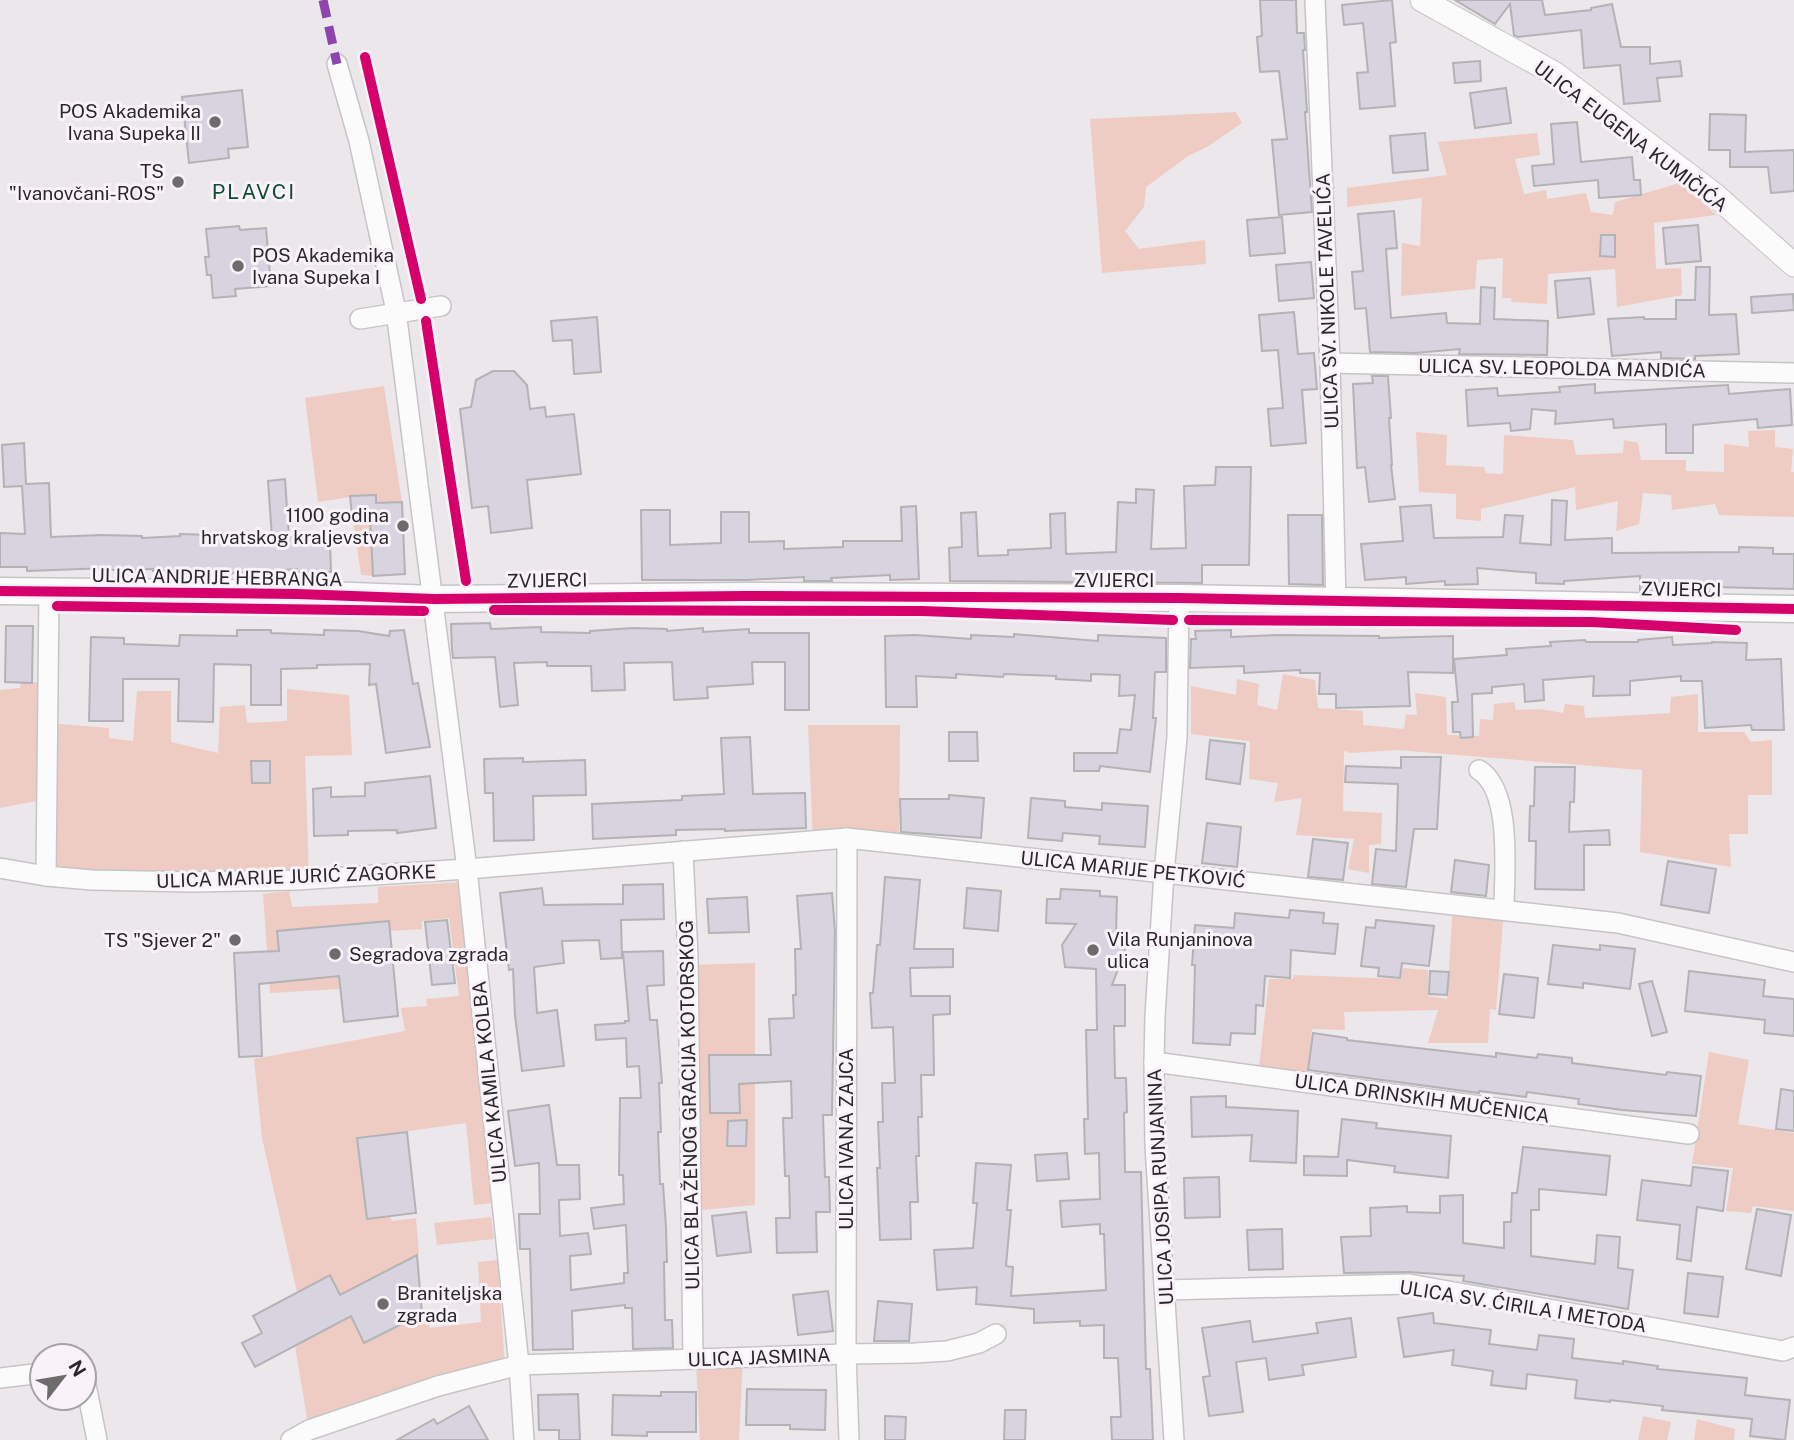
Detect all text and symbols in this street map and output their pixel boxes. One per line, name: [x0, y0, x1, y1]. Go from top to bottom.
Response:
street label: ULICA EUGENA KUMIČIĆA: [1530, 56, 1732, 216]
place label: POS Akademika Ivana Supeka II: [59, 100, 201, 144]
marker: POS Akademika Ivana Supeka II: [207, 114, 223, 130]
place label: TS "Ivanovčani-ROS": [9, 160, 164, 204]
street label: ULICA SV. NIKOLE TAVELIĆA: [1312, 173, 1342, 429]
marker: TS "Ivanovčani-ROS": [170, 174, 186, 190]
district label: PLAVCI: [212, 179, 296, 204]
place label: POS Akademika Ivana Supeka I: [252, 244, 394, 288]
marker: POS Akademika Ivana Supeka I: [230, 258, 246, 274]
street label: ULICA SV. LEOPOLDA MANDIĆA: [1418, 354, 1706, 382]
place label: 1100 godina hrvatskog kraljevstva: [201, 504, 389, 548]
marker: 1100 godina hrvatskog kraljevstva: [395, 518, 411, 534]
street label: ULICA ANDRIJE HEBRANGA: [91, 564, 343, 590]
street label: ZVIJERCI: [506, 568, 588, 592]
street label: ZVIJERCI: [1074, 569, 1154, 591]
street label: ZVIJERCI: [1640, 577, 1722, 601]
street label: ULICA MARIJE PETKOVIĆ: [1019, 846, 1247, 892]
street label: ULICA MARIJE JURIĆ ZAGORKE: [156, 860, 436, 892]
street label: ULICA BLAŽENOG GRACIJA KOTORSKOG: [675, 920, 703, 1290]
place label: Vila Runjaninova ulica: [1107, 928, 1253, 972]
place label: TS "Sjever 2": [104, 929, 221, 951]
marker: TS "Sjever 2": [227, 932, 243, 948]
marker: Vila Runjaninova ulica: [1085, 942, 1101, 958]
place label: Segradova zgrada: [349, 943, 508, 965]
marker: Segradova zgrada: [327, 946, 343, 962]
street label: ULICA KAMILA KOLBA: [467, 980, 511, 1184]
street label: ULICA IVANA ZAJCA: [835, 1048, 857, 1230]
street label: ULICA JOSIPA RUNJANINA: [1143, 1068, 1177, 1306]
street label: ULICA DRINSKIH MUČENICA: [1293, 1069, 1551, 1127]
street label: ULICA SV. ĆIRILA I METODA: [1398, 1276, 1648, 1336]
place label: Braniteljska zgrada: [397, 1282, 502, 1326]
marker: Braniteljska zgrada: [375, 1296, 391, 1312]
north arrow: [28, 1342, 98, 1412]
street label: ULICA JASMINA: [687, 1344, 831, 1370]
text: N: [64, 1356, 91, 1380]

